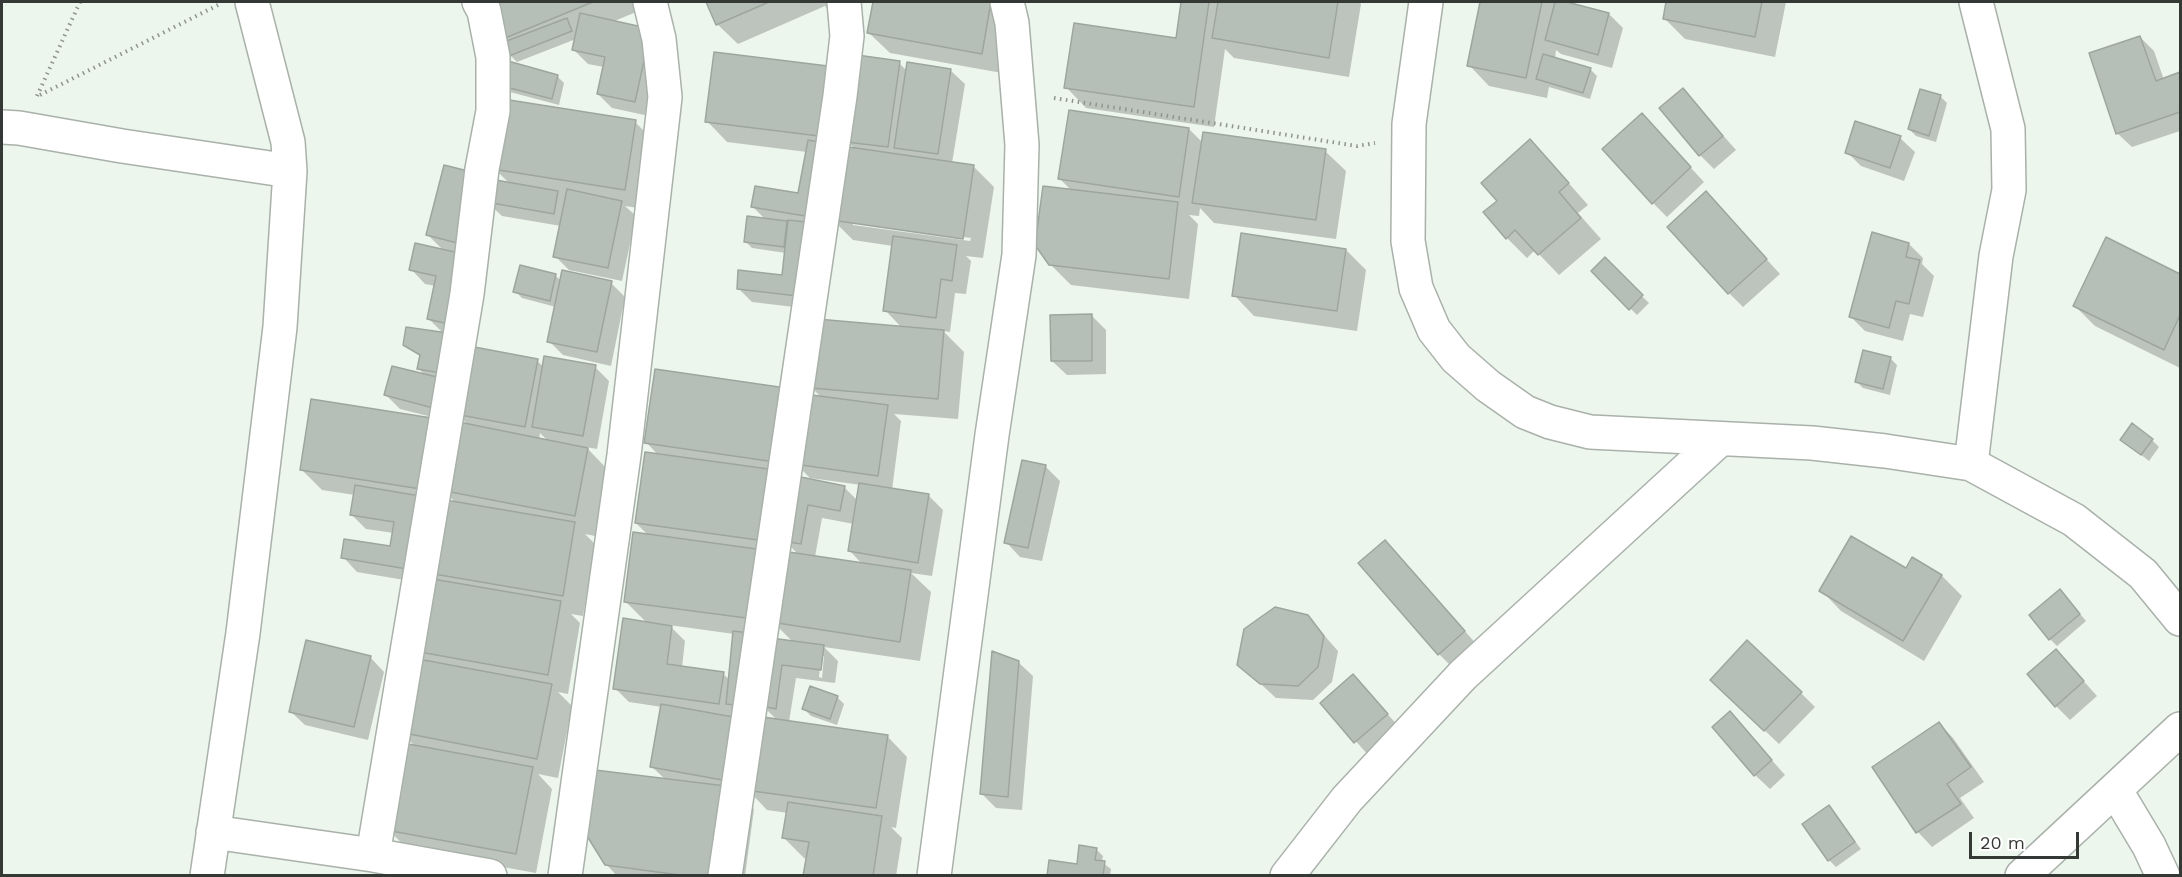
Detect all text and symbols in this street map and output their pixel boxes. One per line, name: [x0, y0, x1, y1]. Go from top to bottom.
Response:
scale bar: [1972, 820, 2082, 858]
text: 20 m: [1980, 832, 2025, 853]

